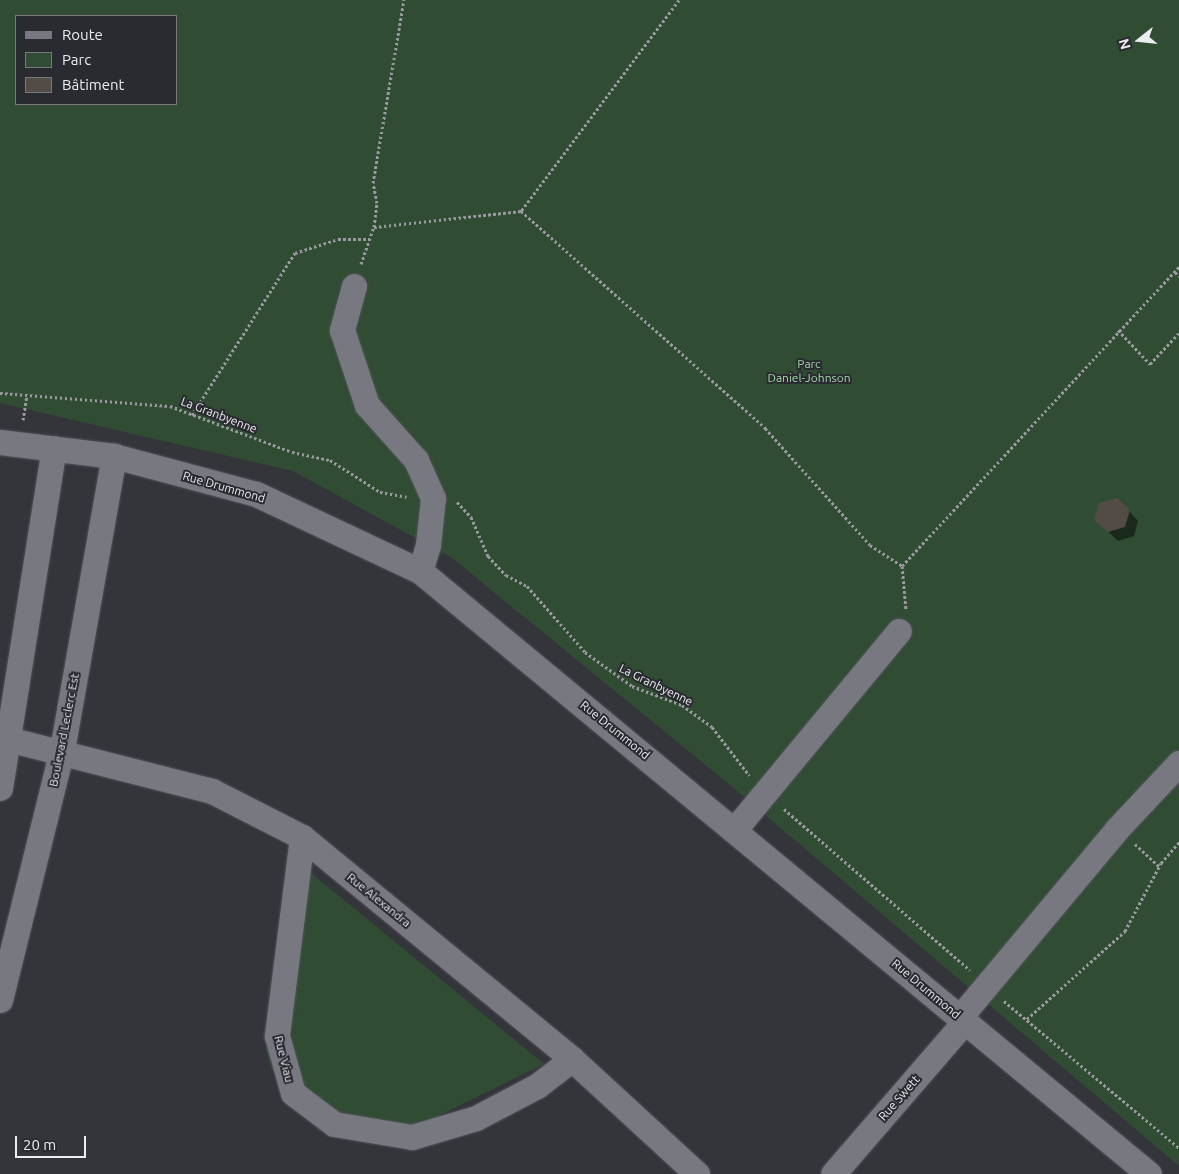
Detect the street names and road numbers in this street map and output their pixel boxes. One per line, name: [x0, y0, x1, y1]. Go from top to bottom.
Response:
street label: La Granbyenne: [179, 394, 259, 436]
street label: Rue Drummond: [181, 468, 267, 506]
street label: La Granbyenne: [617, 661, 695, 709]
street label: Boulevard Leclerc Est: [46, 672, 82, 788]
street label: Rue Drummond: [577, 698, 653, 762]
street label: Rue Alexandra: [344, 870, 414, 930]
street label: Rue Drummond: [889, 956, 963, 1022]
street label: Rue Viau: [271, 1034, 297, 1084]
street label: Rue Swett: [875, 1072, 923, 1124]

